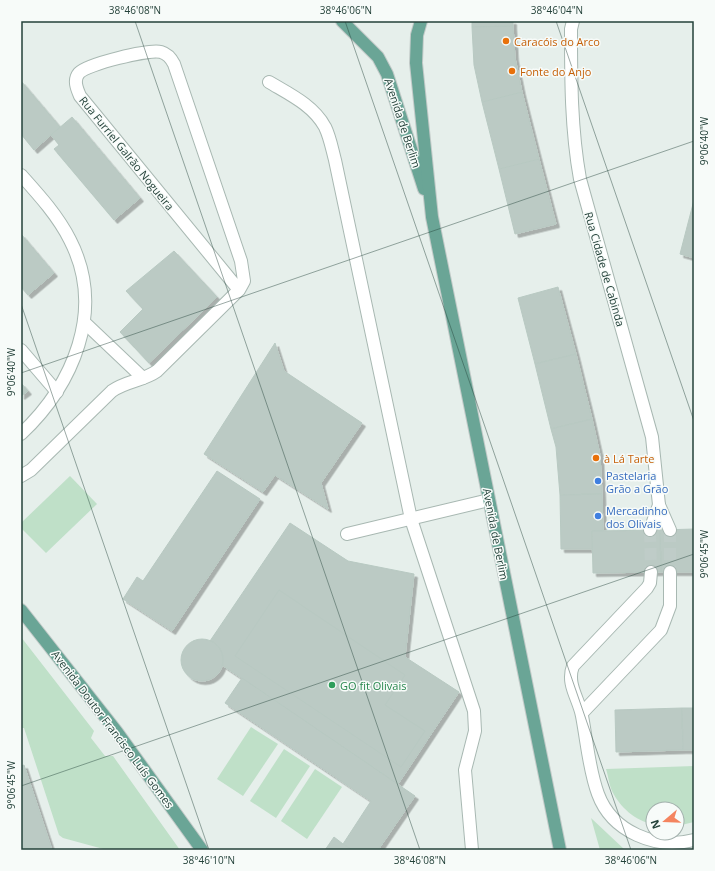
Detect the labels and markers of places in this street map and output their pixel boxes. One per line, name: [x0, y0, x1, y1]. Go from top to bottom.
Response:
place label: Caracóis do Arco: [514, 34, 600, 49]
marker: Caracóis do Arco: [501, 36, 511, 46]
place label: Fonte do Anjo: [520, 64, 592, 79]
marker: Fonte do Anjo: [507, 66, 517, 76]
place label: à Lá Tarte: [604, 451, 654, 466]
marker: à Lá Tarte: [591, 453, 601, 463]
place label: Pastelaria Grão a Grão: [606, 468, 669, 496]
marker: Pastelaria Grão a Grão: [593, 476, 603, 486]
place label: Mercadinho dos Olivais: [606, 503, 668, 531]
marker: Mercadinho dos Olivais: [593, 511, 603, 521]
place label: GO fit Olivais: [340, 678, 406, 693]
marker: GO fit Olivais: [327, 680, 337, 690]

